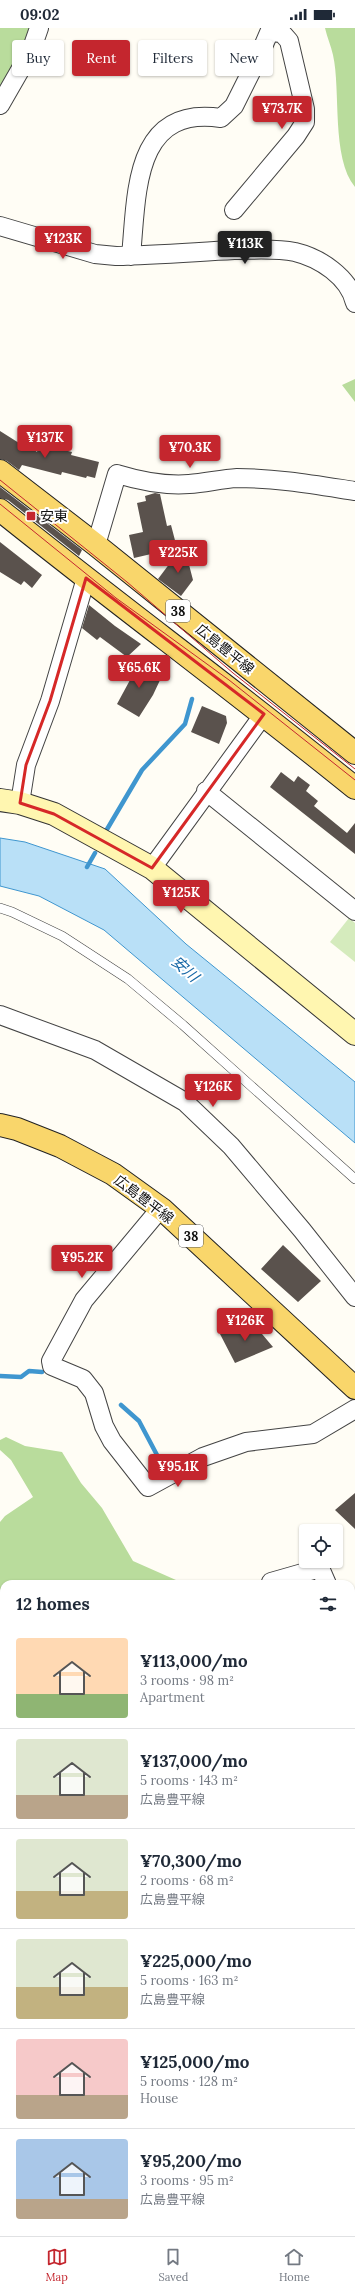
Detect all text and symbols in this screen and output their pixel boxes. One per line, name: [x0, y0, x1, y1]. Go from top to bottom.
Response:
text: 09:02: [20, 5, 59, 24]
chip: Buy: [12, 40, 64, 76]
chip: Rent: [72, 40, 130, 76]
chip: Filters: [138, 40, 207, 76]
chip: New: [215, 40, 273, 76]
pin: ¥73.7K: [249, 96, 315, 130]
text: ¥73.7K: [262, 100, 302, 117]
pin: ¥123K: [35, 226, 91, 260]
text: ¥123K: [44, 230, 82, 247]
pin: ¥113K: [217, 231, 273, 265]
text: ¥113K: [227, 235, 263, 252]
pin: ¥137K: [17, 425, 73, 459]
text: ¥137K: [26, 429, 64, 446]
pin: ¥70.3K: [157, 435, 223, 469]
text: ¥70.3K: [168, 439, 212, 456]
place label: 安東: [40, 507, 68, 525]
marker: 安東: [25, 510, 37, 522]
pin: ¥225K: [150, 540, 206, 574]
text: ¥225K: [158, 544, 198, 561]
road number: 38: [166, 600, 190, 622]
street label: 広島豊平線: [192, 620, 258, 678]
pin: ¥65.6K: [106, 655, 172, 689]
text: ¥65.6K: [117, 659, 161, 676]
pin: ¥125K: [153, 880, 209, 914]
text: ¥125K: [162, 884, 200, 901]
water label: 安川: [168, 952, 204, 987]
pin: ¥126K: [185, 1074, 241, 1108]
text: ¥126K: [194, 1078, 232, 1095]
street label: 広島豊平線: [111, 1171, 177, 1227]
road number: 38: [179, 1225, 203, 1247]
pin: ¥95.2K: [49, 1245, 115, 1279]
text: ¥95.2K: [60, 1249, 104, 1266]
pin: ¥126K: [217, 1308, 273, 1342]
text: ¥126K: [226, 1312, 264, 1329]
pin: ¥95.1K: [145, 1454, 211, 1488]
text: ¥95.1K: [157, 1458, 199, 1475]
map controls: [299, 1524, 343, 1568]
button: locate: [299, 1524, 343, 1568]
text: 12 homes: [16, 1593, 90, 1615]
icon: filters: [317, 1593, 339, 1615]
text: ¥113,000/mo: [140, 1650, 248, 1672]
icon: home: [48, 1654, 96, 1702]
text: 3 rooms · 98 m²: [140, 1672, 234, 1689]
text: Apartment: [140, 1689, 205, 1706]
text: ¥137,000/mo: [140, 1750, 248, 1772]
icon: home: [48, 1755, 96, 1803]
text: 5 rooms · 143 m²: [140, 1772, 238, 1789]
text: 広島豊平線: [140, 1791, 205, 1808]
text: ¥70,300/mo: [140, 1850, 242, 1872]
icon: home: [48, 1855, 96, 1903]
text: 2 rooms · 68 m²: [140, 1872, 234, 1889]
text: 広島豊平線: [140, 1891, 205, 1908]
text: ¥225,000/mo: [140, 1950, 252, 1972]
icon: home: [48, 1955, 96, 2003]
text: 5 rooms · 163 m²: [140, 1972, 239, 1989]
text: 広島豊平線: [140, 1991, 205, 2008]
text: ¥125,000/mo: [140, 2051, 249, 2073]
icon: home: [48, 2055, 96, 2103]
text: 5 rooms · 128 m²: [140, 2073, 238, 2090]
text: House: [140, 2090, 178, 2107]
text: ¥95,200/mo: [140, 2150, 242, 2172]
icon: home: [48, 2155, 96, 2203]
text: 3 rooms · 95 m²: [140, 2172, 234, 2189]
text: 広島豊平線: [140, 2191, 205, 2208]
tab: Map: [45, 2246, 68, 2284]
tab: Saved: [158, 2246, 188, 2284]
tab: Home: [279, 2246, 310, 2284]

